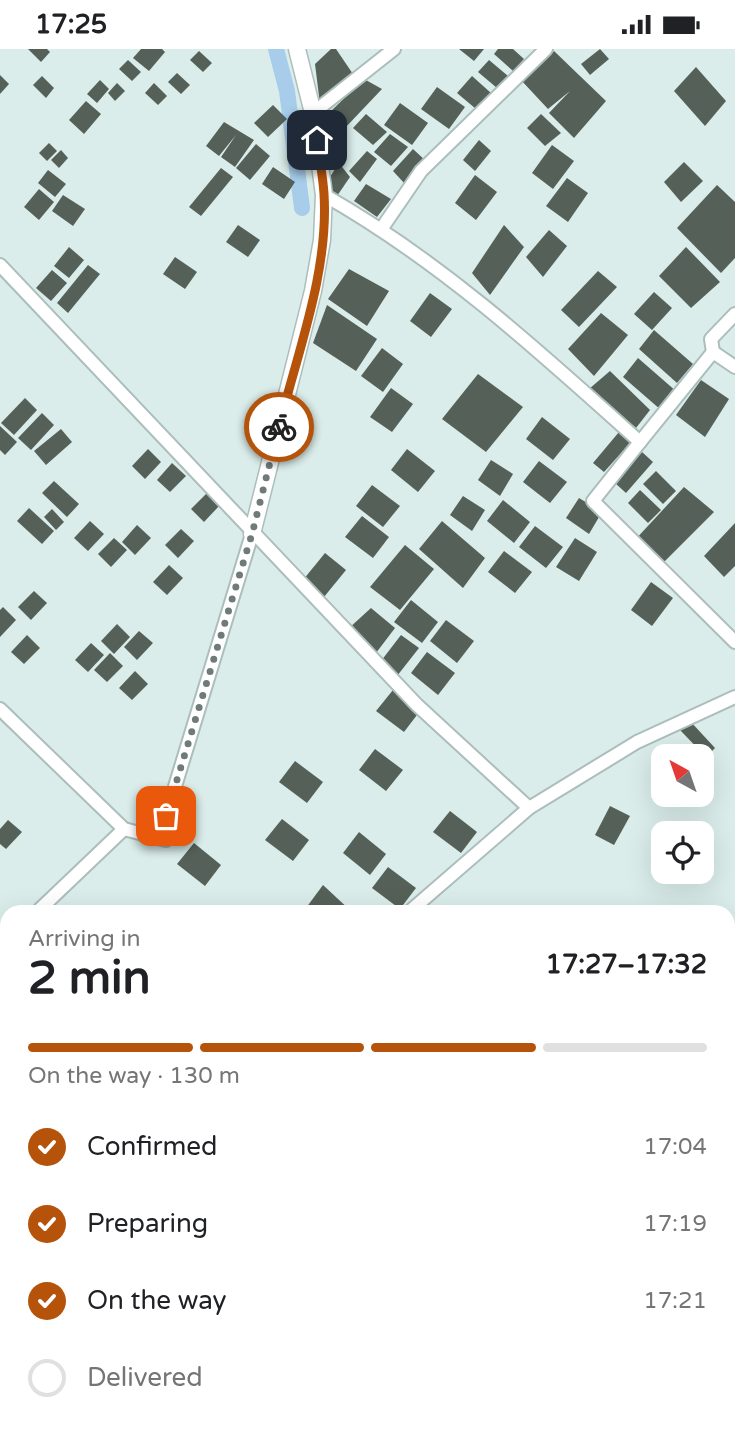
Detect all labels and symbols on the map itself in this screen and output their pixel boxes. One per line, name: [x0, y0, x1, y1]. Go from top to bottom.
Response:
pin: [287, 110, 347, 170]
courier: [244, 392, 314, 462]
north arrow: [651, 744, 714, 807]
pin: [136, 786, 196, 846]

